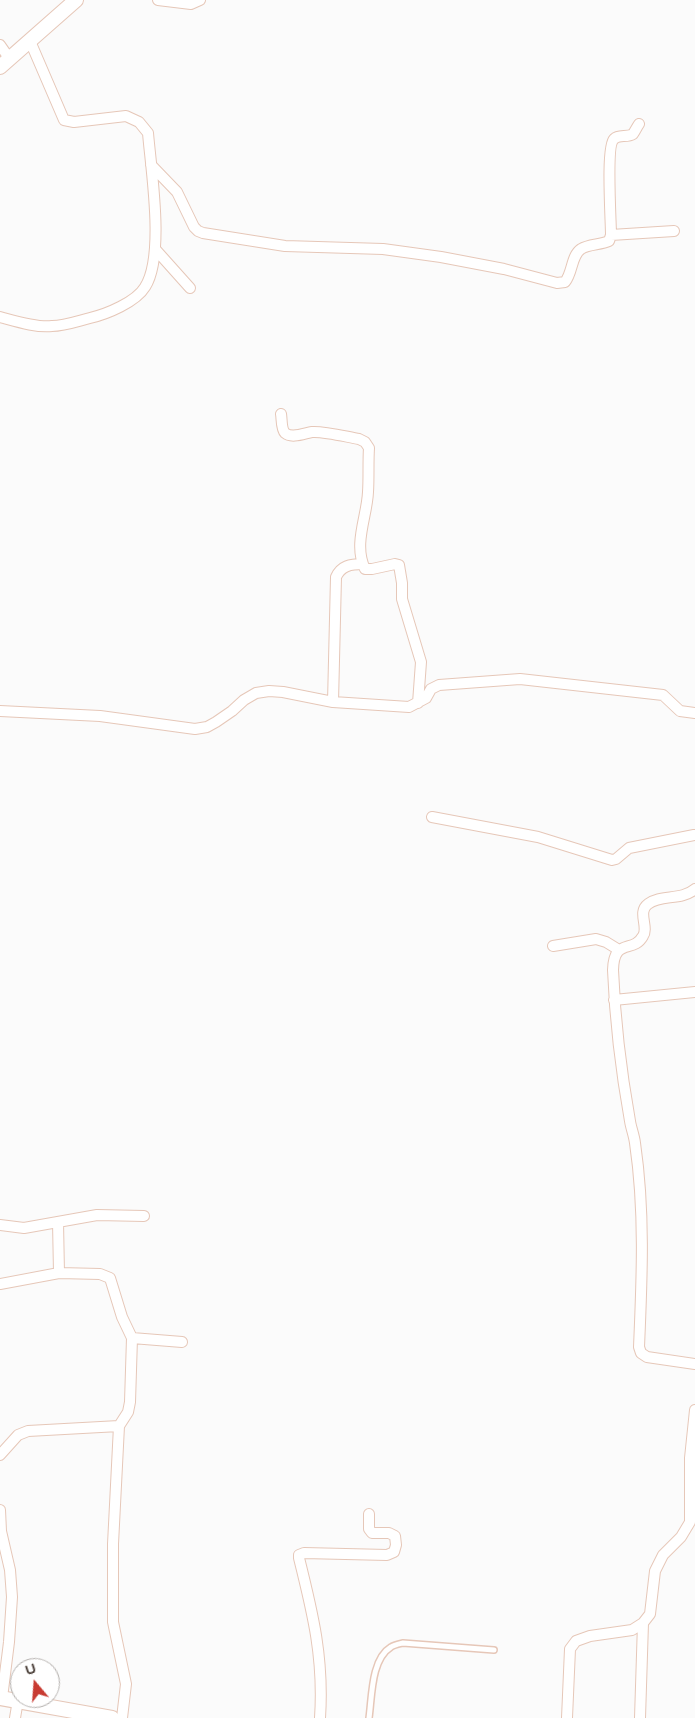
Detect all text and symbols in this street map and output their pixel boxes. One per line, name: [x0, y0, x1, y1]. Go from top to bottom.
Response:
north arrow: [10, 1658, 60, 1708]
text: U: [23, 1659, 38, 1679]

